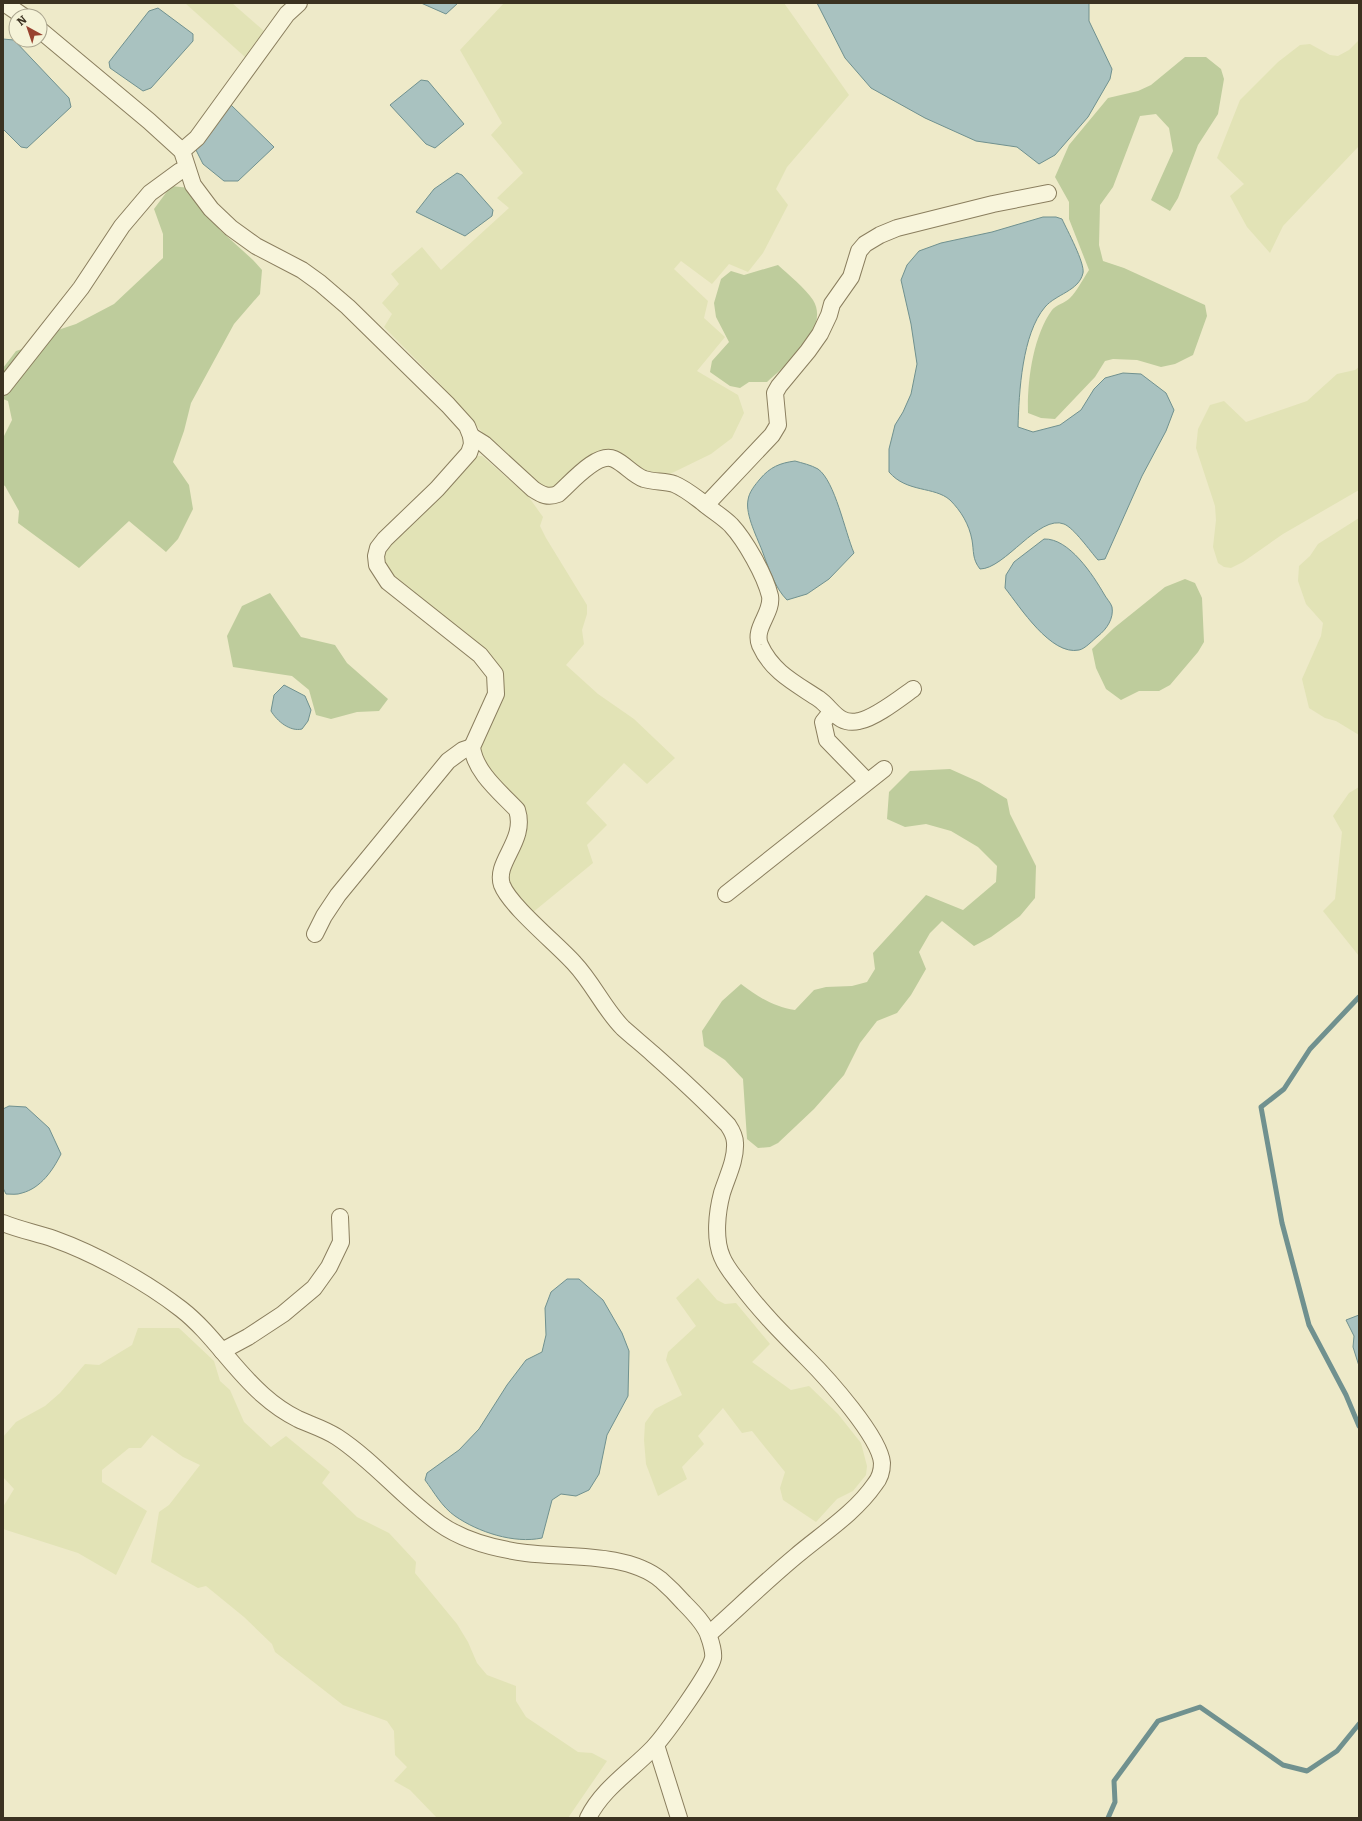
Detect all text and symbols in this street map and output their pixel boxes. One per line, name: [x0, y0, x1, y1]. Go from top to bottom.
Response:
north arrow: [8, 8, 48, 48]
text: N: [14, 13, 30, 28]

